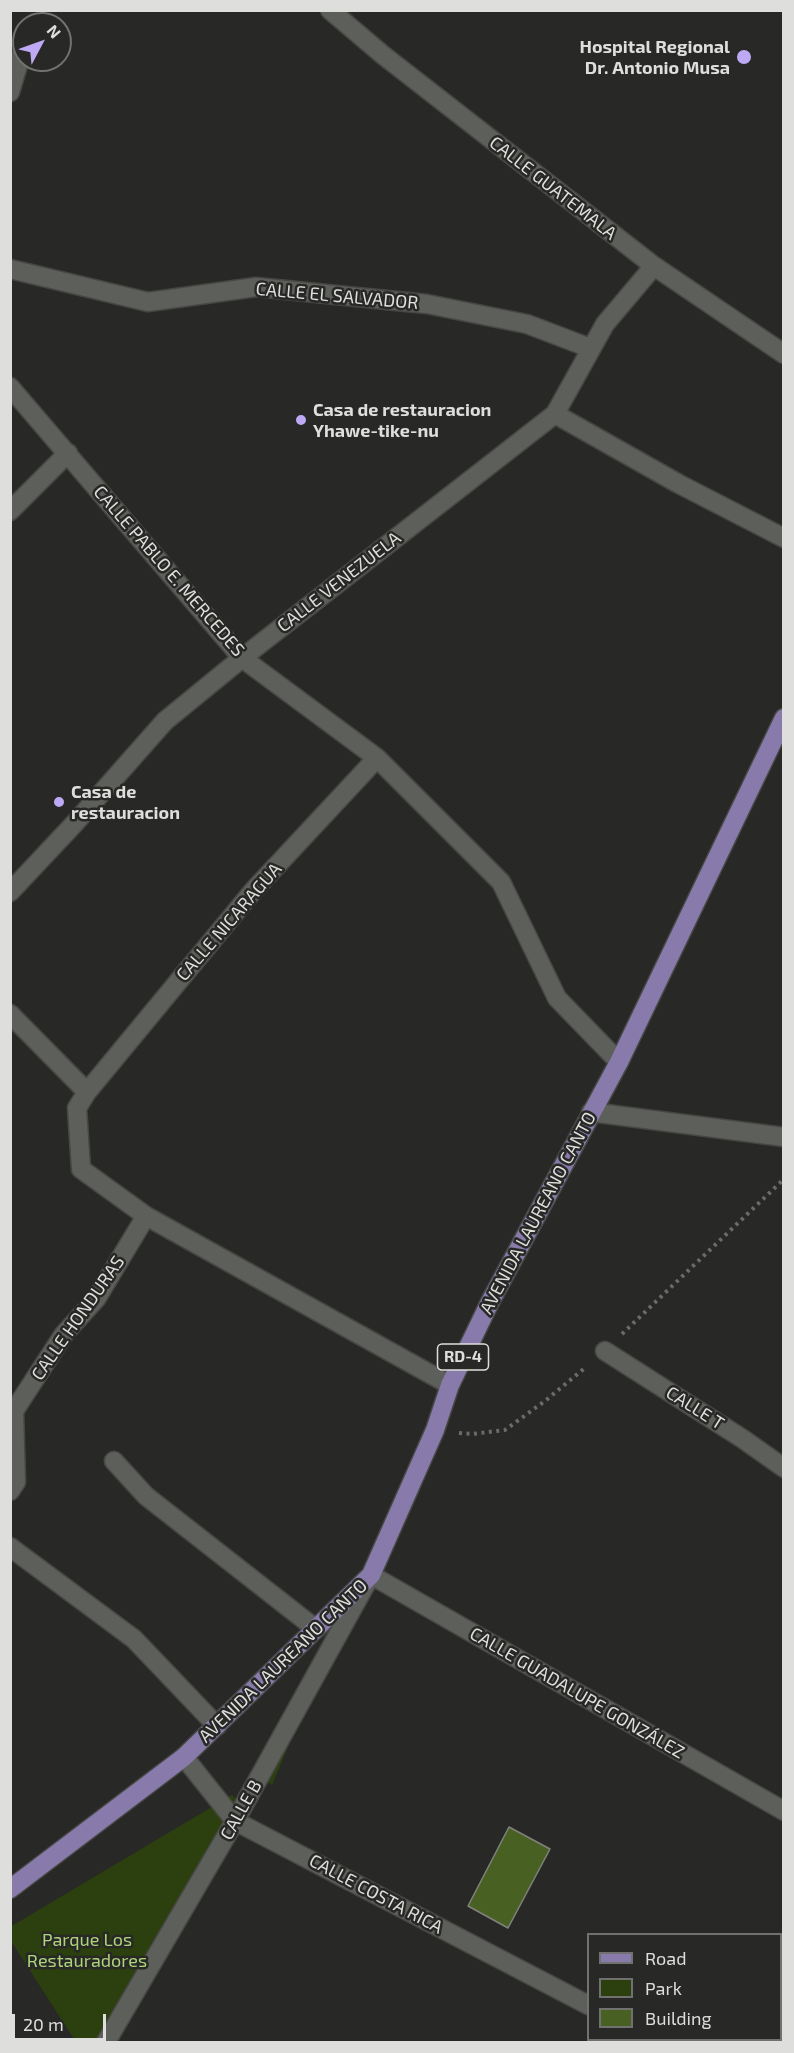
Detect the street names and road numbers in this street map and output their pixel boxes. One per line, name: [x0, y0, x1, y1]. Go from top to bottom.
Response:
street label: CALLE GUATEMALA: [485, 132, 621, 244]
street label: CALLE EL SALVADOR: [255, 278, 419, 314]
street label: CALLE PABLO E. MERCEDES: [89, 481, 249, 661]
street label: CALLE VENEZUELA: [273, 527, 405, 637]
street label: CALLE NICARAGUA: [172, 858, 286, 986]
street label: AVENIDA LAUREANO CANTO: [475, 1108, 601, 1318]
street label: CALLE HONDURAS: [27, 1252, 129, 1384]
road number: RD-4: [438, 1344, 488, 1370]
street label: CALLE T: [662, 1382, 728, 1434]
street label: AVENIDA LAUREANO CANTO: [194, 1575, 372, 1747]
street label: CALLE GUADALUPE GONZÁLEZ: [466, 1623, 688, 1763]
street label: CALLE B: [216, 1776, 266, 1844]
street label: CALLE COSTA RICA: [306, 1850, 446, 1938]

